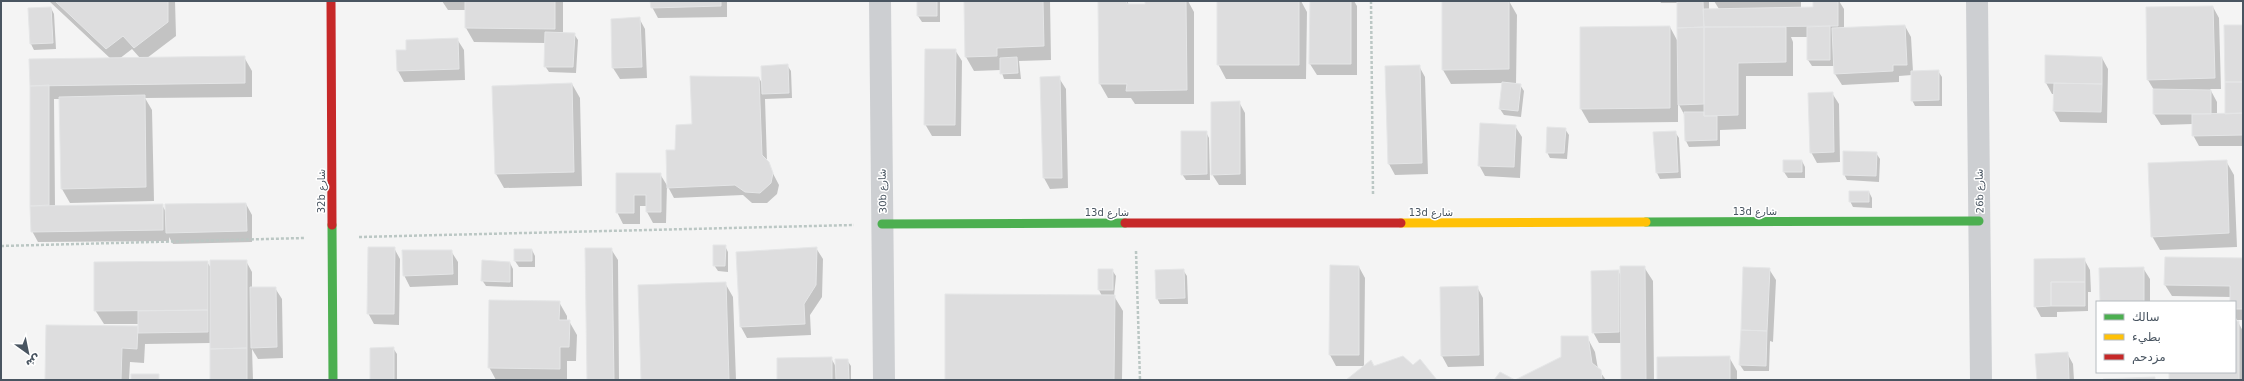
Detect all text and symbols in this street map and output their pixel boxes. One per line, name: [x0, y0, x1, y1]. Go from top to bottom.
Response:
street label: 32b شارع: [316, 169, 328, 213]
street label: 30b شارع: [877, 169, 889, 213]
street label: 26b شارع: [1974, 169, 1986, 213]
street label: 13d شارع: [1733, 206, 1777, 218]
street label: 13d شارع: [1085, 207, 1129, 219]
street label: 13d شارع: [1409, 207, 1453, 219]
legend: [2096, 301, 2236, 373]
text: سالك: [2132, 310, 2159, 324]
text: بطيء: [2132, 330, 2161, 344]
north arrow: [8, 333, 48, 373]
text: مزدحم: [2132, 350, 2166, 365]
text: ش: [23, 351, 43, 371]

